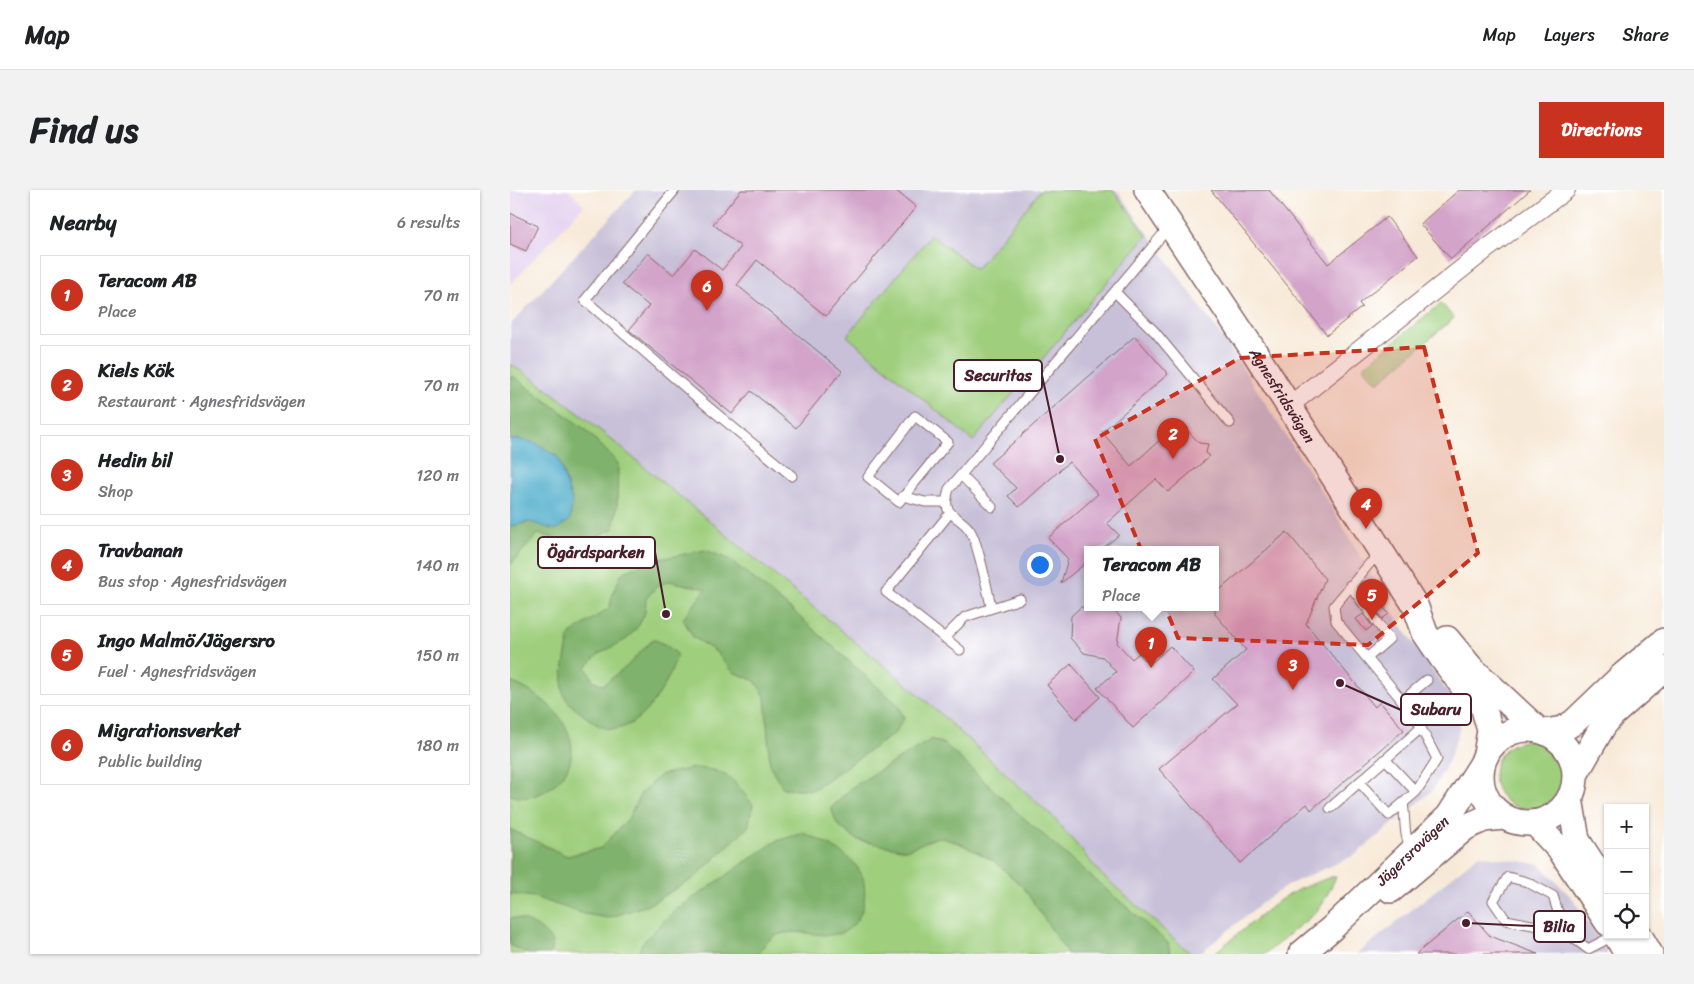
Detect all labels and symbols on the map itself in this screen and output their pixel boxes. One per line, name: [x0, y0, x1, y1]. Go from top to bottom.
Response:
pin: 6: [691, 270, 723, 311]
street label: Agnesfridsvägen: [1242, 342, 1322, 448]
callout: Securitas: [954, 360, 1042, 391]
text: Securitas: [963, 361, 1032, 390]
pin: 2: [1157, 418, 1189, 459]
pin: 4: [1350, 488, 1382, 529]
callout: Ögårdsparken: [538, 537, 655, 568]
text: Ögårdsparken: [546, 538, 645, 567]
your location: [1027, 552, 1053, 578]
pin: 5: [1356, 579, 1388, 620]
pin: 1: [1135, 627, 1167, 668]
pin: 3: [1277, 649, 1309, 690]
callout: Subaru: [1401, 694, 1471, 725]
text: Subaru: [1410, 695, 1462, 724]
street label: Jägersrovägen: [1369, 809, 1455, 893]
callout: Bilia: [1534, 911, 1585, 942]
text: Bilia: [1543, 912, 1576, 941]

